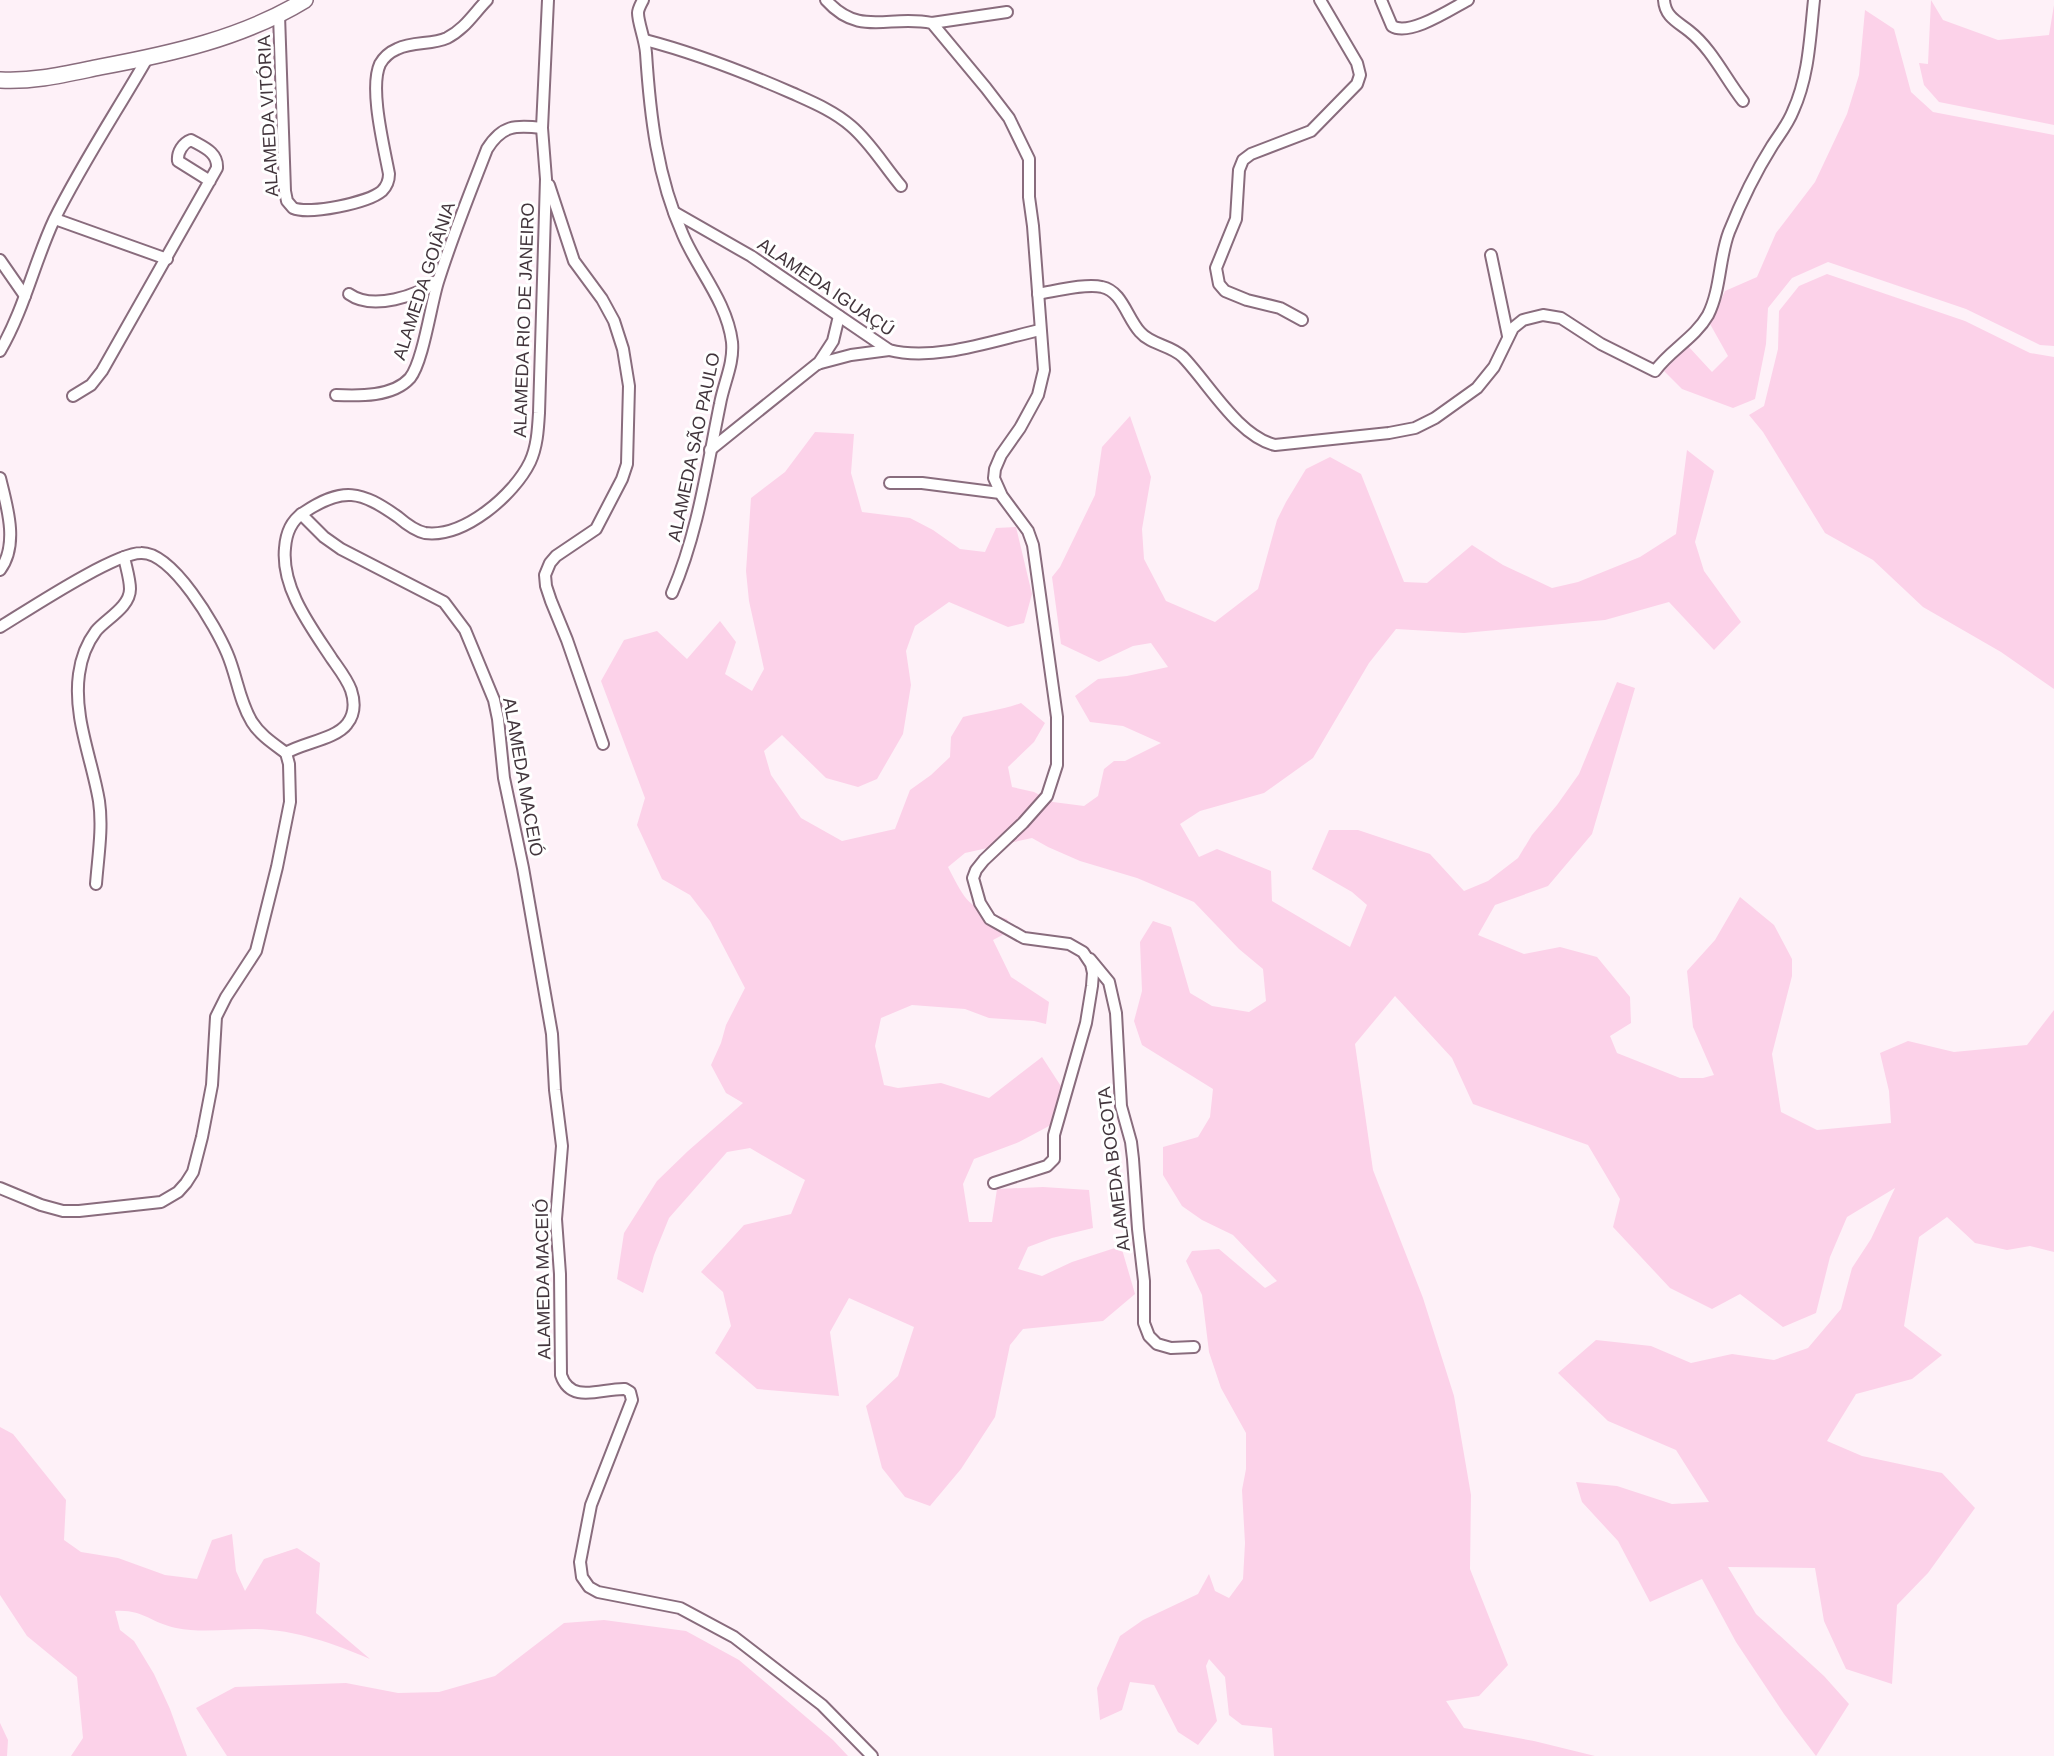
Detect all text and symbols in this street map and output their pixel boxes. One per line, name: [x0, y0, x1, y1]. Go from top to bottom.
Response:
street label: ALAMEDA VITÓRIA: [253, 35, 282, 197]
street label: ALAMEDA GOIÂNIA: [389, 199, 459, 363]
street label: ALAMEDA RIO DE JANEIRO: [510, 202, 538, 438]
street label: ALAMEDA IGUAÇÚ: [754, 233, 898, 340]
street label: ALAMEDA SÃO PAULO: [663, 350, 724, 543]
street label: ALAMEDA MACEIÓ: [499, 696, 548, 858]
street label: ALAMEDA BOGOTA: [1094, 1086, 1134, 1252]
street label: ALAMEDA MACEIÓ: [531, 1198, 554, 1360]

